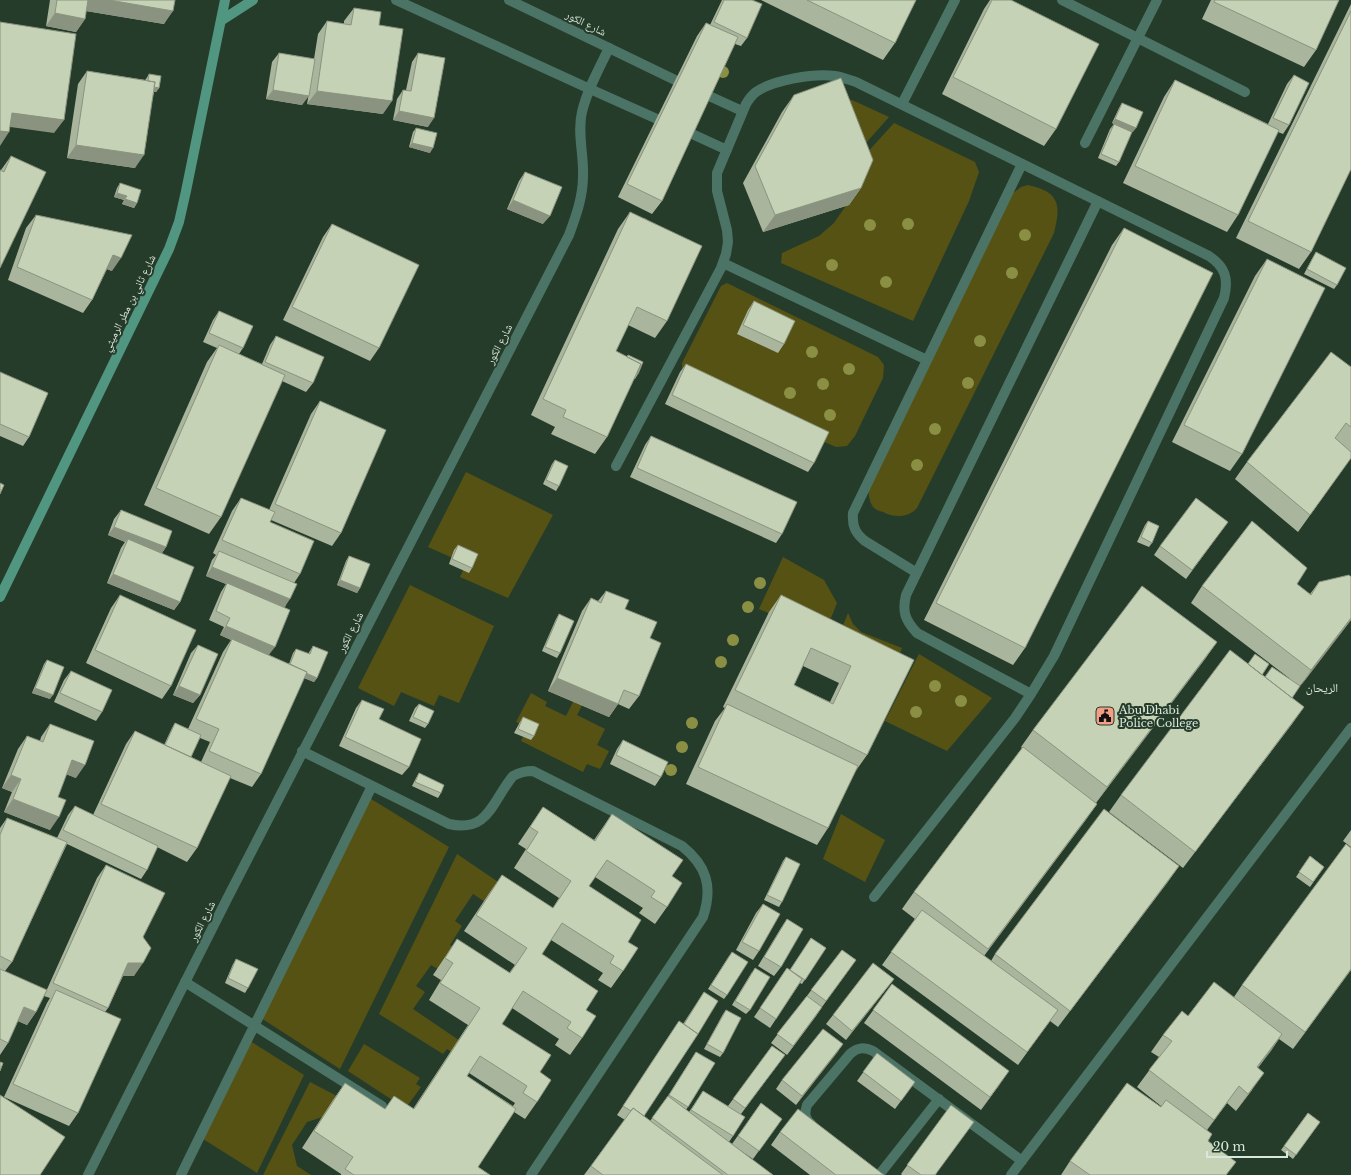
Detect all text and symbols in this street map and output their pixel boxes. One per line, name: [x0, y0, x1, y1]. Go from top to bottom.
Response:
street label: شارع الكور: [562, 7, 609, 39]
street label: شارع ثاني بن مطر الرميثي: [99, 252, 160, 355]
street label: شارع الكور: [482, 321, 515, 367]
street label: شارع الكور: [333, 609, 366, 655]
district label: الريحان: [1306, 680, 1338, 695]
place label: Abu Dhabi Police College: [1118, 703, 1198, 730]
public building icon: Abu Dhabi Police College: [1094, 705, 1116, 727]
street label: شارع الكور: [185, 898, 218, 944]
scale bar: [1207, 1133, 1287, 1159]
text: 20 m: [1213, 1139, 1245, 1154]

